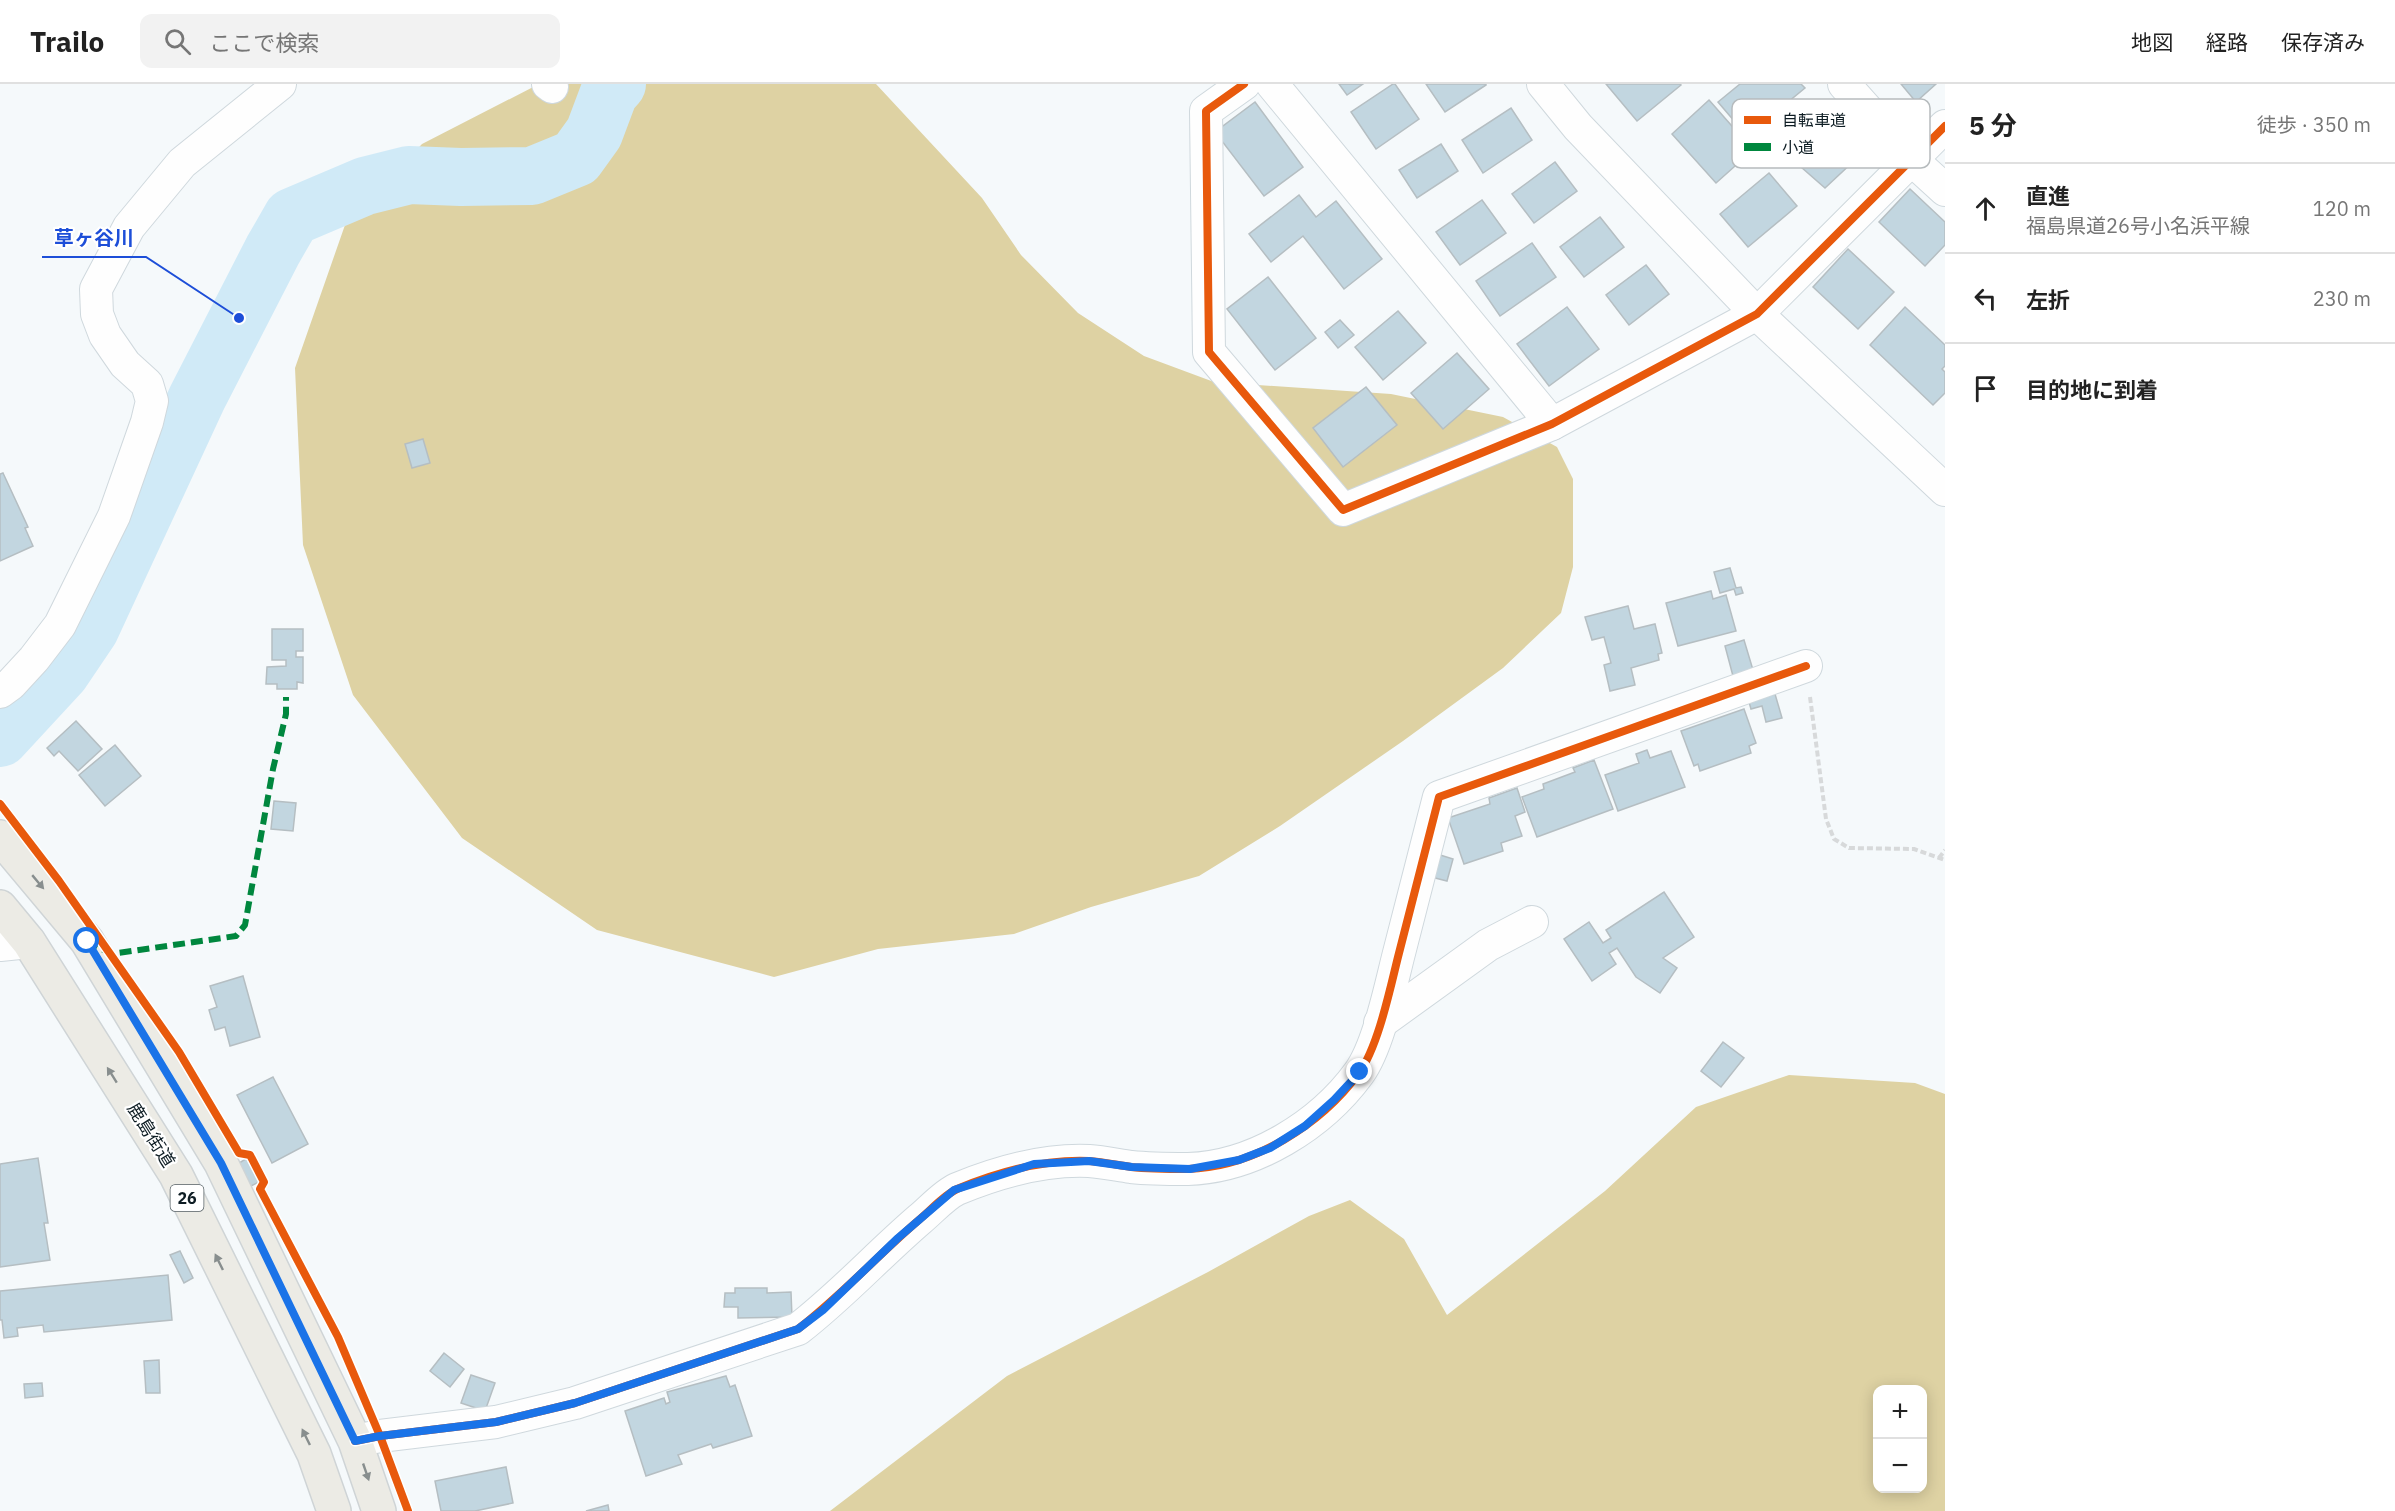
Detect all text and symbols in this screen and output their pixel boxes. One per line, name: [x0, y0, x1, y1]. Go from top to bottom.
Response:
search box: [140, 14, 560, 68]
text: Trailo: [30, 23, 104, 60]
icon: search: [161, 25, 194, 58]
text: ここで検索: [209, 28, 319, 57]
text: 地図: [2131, 28, 2173, 56]
text: 経路: [2206, 28, 2248, 56]
text: 保存済み: [2281, 28, 2365, 56]
legend: [1732, 99, 1930, 168]
text: 5 分: [1969, 108, 2017, 142]
text: 自転車道: [1782, 110, 1846, 130]
text: 徒歩 · 350 m: [2257, 111, 2371, 138]
text: 小道: [1782, 137, 1814, 157]
text: 直進: [2026, 181, 2070, 210]
icon: ahead: [1969, 192, 2002, 225]
text: 120 m: [2313, 195, 2371, 222]
text: 福島県道26号小名浜平線: [2026, 212, 2250, 239]
callout: 草ヶ谷川: [42, 219, 146, 257]
text: 草ヶ谷川: [54, 224, 134, 251]
icon: left: [1969, 282, 2002, 315]
text: 左折: [2026, 285, 2070, 314]
text: 230 m: [2313, 285, 2371, 312]
icon: arrive: [1969, 372, 2002, 405]
text: 目的地に到着: [2026, 375, 2158, 404]
one-way arrow: [31, 874, 44, 890]
route start: [73, 927, 99, 953]
route end: [1346, 1058, 1372, 1084]
one-way arrow: [107, 1066, 118, 1083]
street label: 鹿島街道: [123, 1098, 180, 1171]
road number: 26: [170, 1185, 204, 1211]
one-way arrow: [214, 1253, 224, 1270]
map controls: [1873, 1385, 1927, 1493]
button: +: [1873, 1385, 1927, 1439]
one-way arrow: [301, 1428, 310, 1445]
button: −: [1873, 1439, 1927, 1493]
one-way arrow: [362, 1463, 371, 1481]

